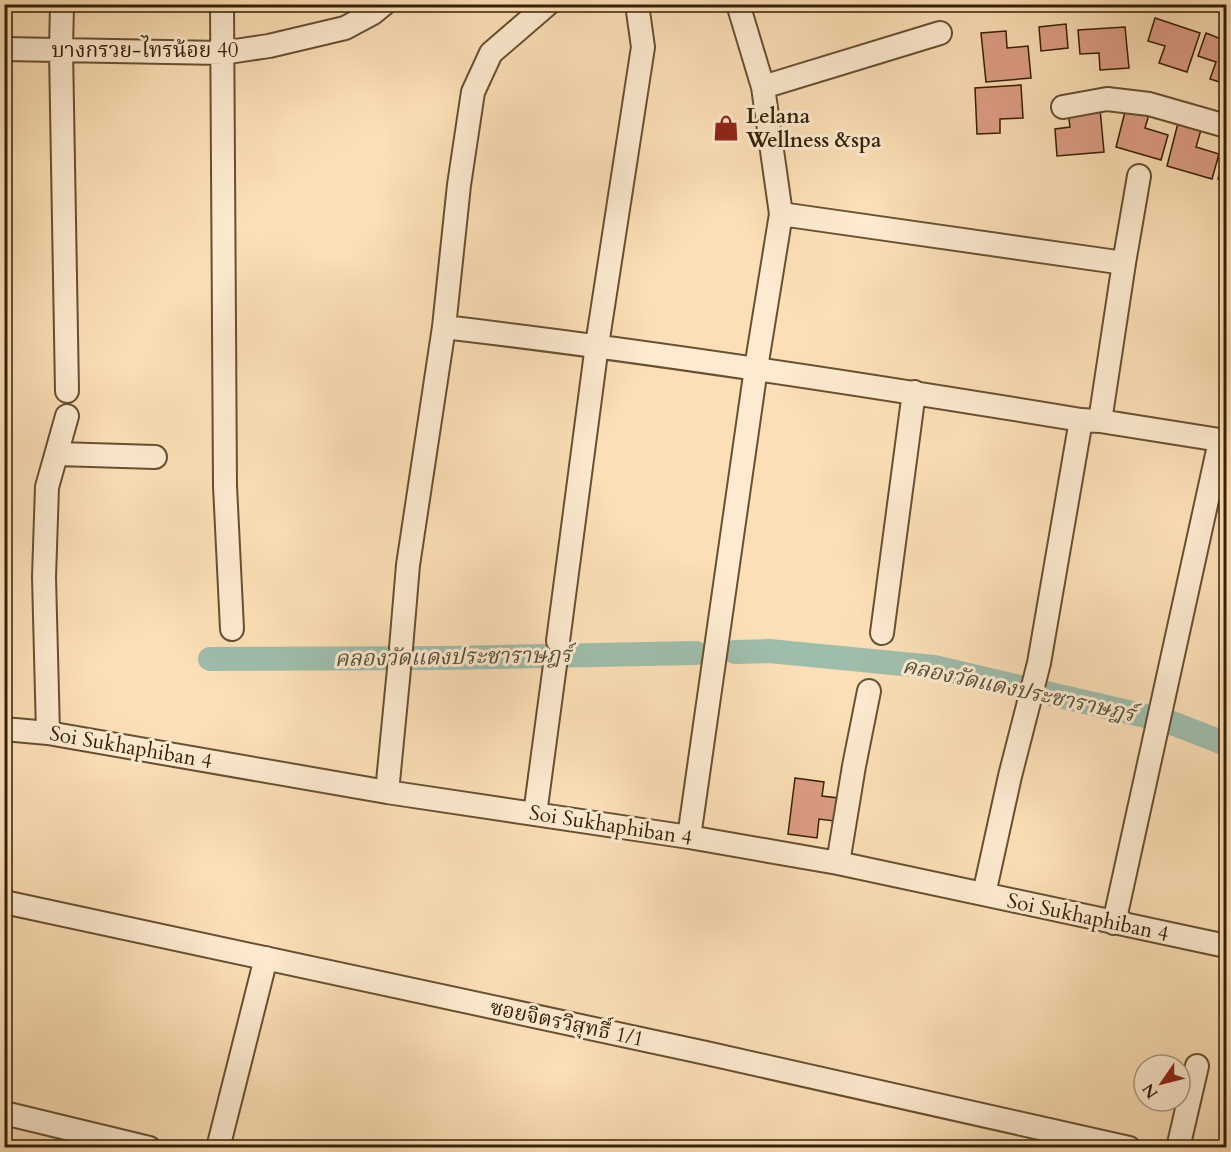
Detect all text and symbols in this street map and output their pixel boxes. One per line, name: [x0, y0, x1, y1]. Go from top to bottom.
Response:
street label: บางกรวย-ไทรน้อย 40: [51, 35, 239, 65]
place label: Lelana Wellness &spa: [745, 102, 882, 155]
shop icon: Lelana Wellness &spa: [711, 113, 741, 143]
water label: คลองวัดแดงประชาราษฎร์: [334, 640, 577, 674]
water label: คลองวัดแดงประชาราษฎร์: [900, 651, 1143, 730]
street label: Soi Sukhaphiban 4: [47, 719, 215, 776]
street label: Soi Sukhaphiban 4: [527, 798, 695, 853]
street label: Soi Sukhaphiban 4: [1004, 886, 1172, 949]
street label: ซอยจิตรวิสุทธื์ 1/1: [487, 991, 647, 1054]
north arrow: [1132, 1053, 1192, 1113]
text: N: [1137, 1079, 1164, 1103]

